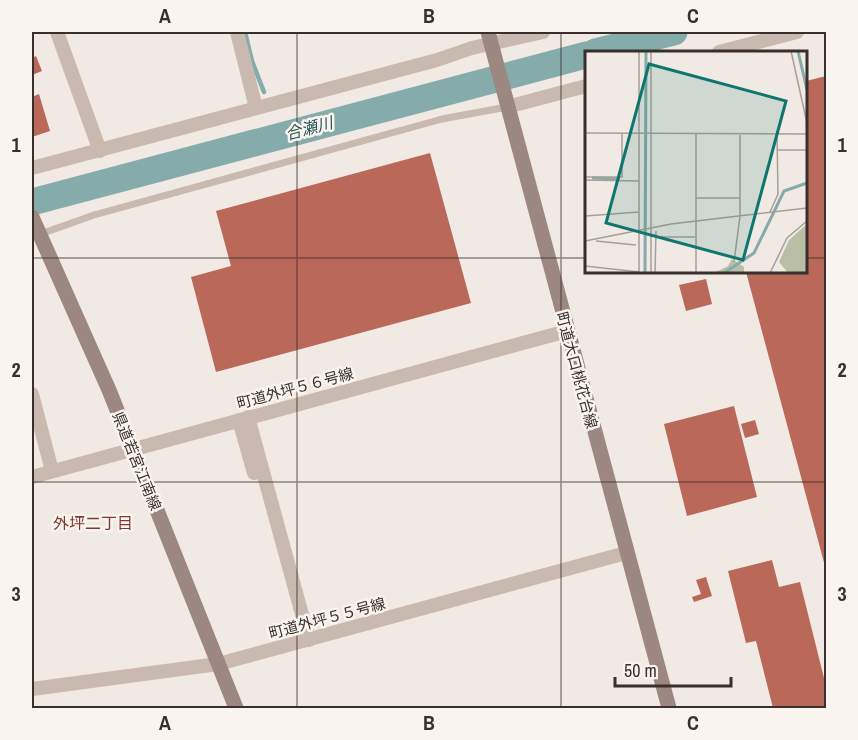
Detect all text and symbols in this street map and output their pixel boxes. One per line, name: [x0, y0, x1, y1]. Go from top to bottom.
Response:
text: A: [159, 2, 171, 29]
text: B: [423, 2, 435, 29]
text: C: [687, 2, 699, 29]
inset map: [585, 51, 807, 273]
water label: 合瀬川: [283, 111, 337, 145]
text: 1: [11, 131, 21, 158]
text: 1: [837, 131, 847, 158]
street label: 町道大口桃花台線: [551, 309, 603, 431]
text: 2: [11, 356, 21, 383]
text: 2: [837, 356, 847, 383]
street label: 町道外坪５６号線: [234, 362, 356, 414]
street label: 県道若宮江南線: [108, 408, 166, 514]
district label: 外坪二丁目: [53, 512, 133, 534]
text: 3: [11, 580, 21, 607]
text: 3: [837, 580, 847, 607]
street label: 町道外坪５５号線: [266, 592, 388, 644]
scale bar: [615, 650, 730, 688]
text: 50 m: [624, 658, 657, 683]
text: A: [159, 709, 171, 736]
text: B: [423, 709, 435, 736]
text: C: [687, 709, 699, 736]

